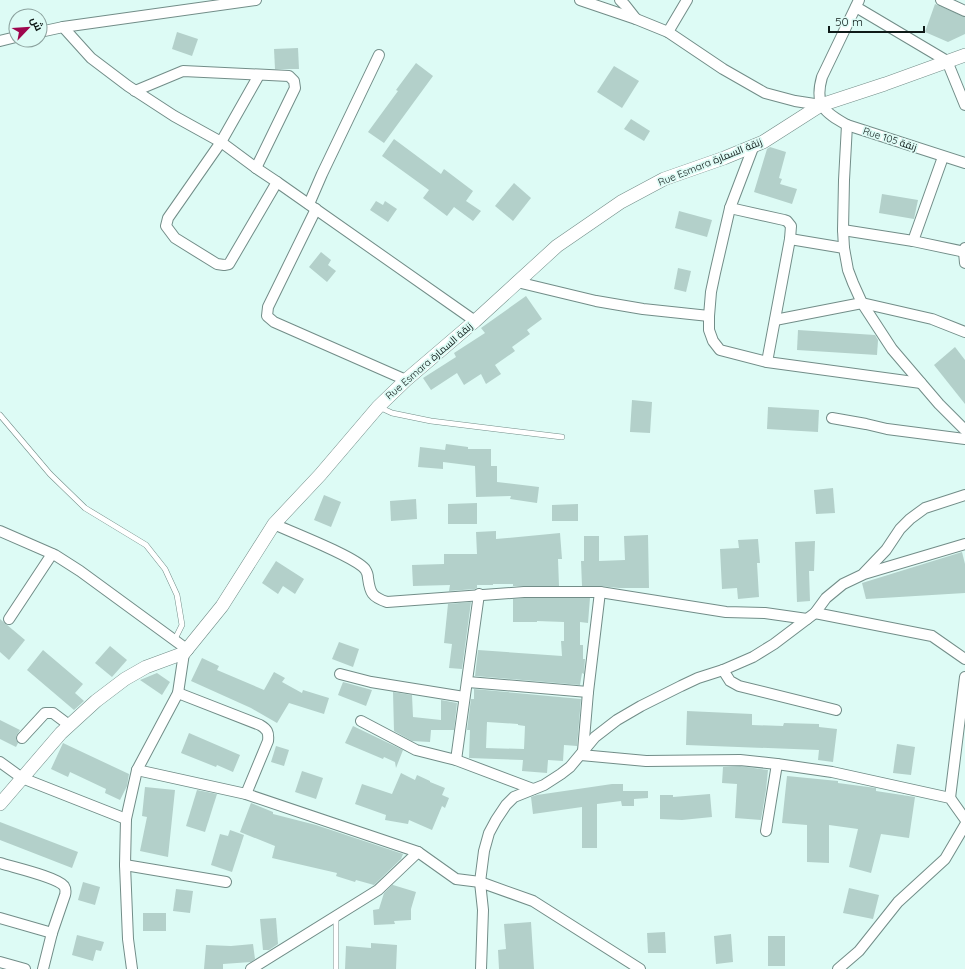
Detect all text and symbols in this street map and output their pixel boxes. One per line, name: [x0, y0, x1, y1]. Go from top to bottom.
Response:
north arrow: [8, 8, 48, 48]
scale bar: [829, 8, 924, 34]
text: ش: [28, 14, 46, 33]
text: 50 m: [835, 14, 863, 29]
street label: Rue 105 زنقة: [861, 124, 919, 154]
street label: Rue Esmara زنقة السمارة: [656, 135, 764, 189]
street label: Rue Esmara زنقة السمارة: [383, 320, 475, 402]

